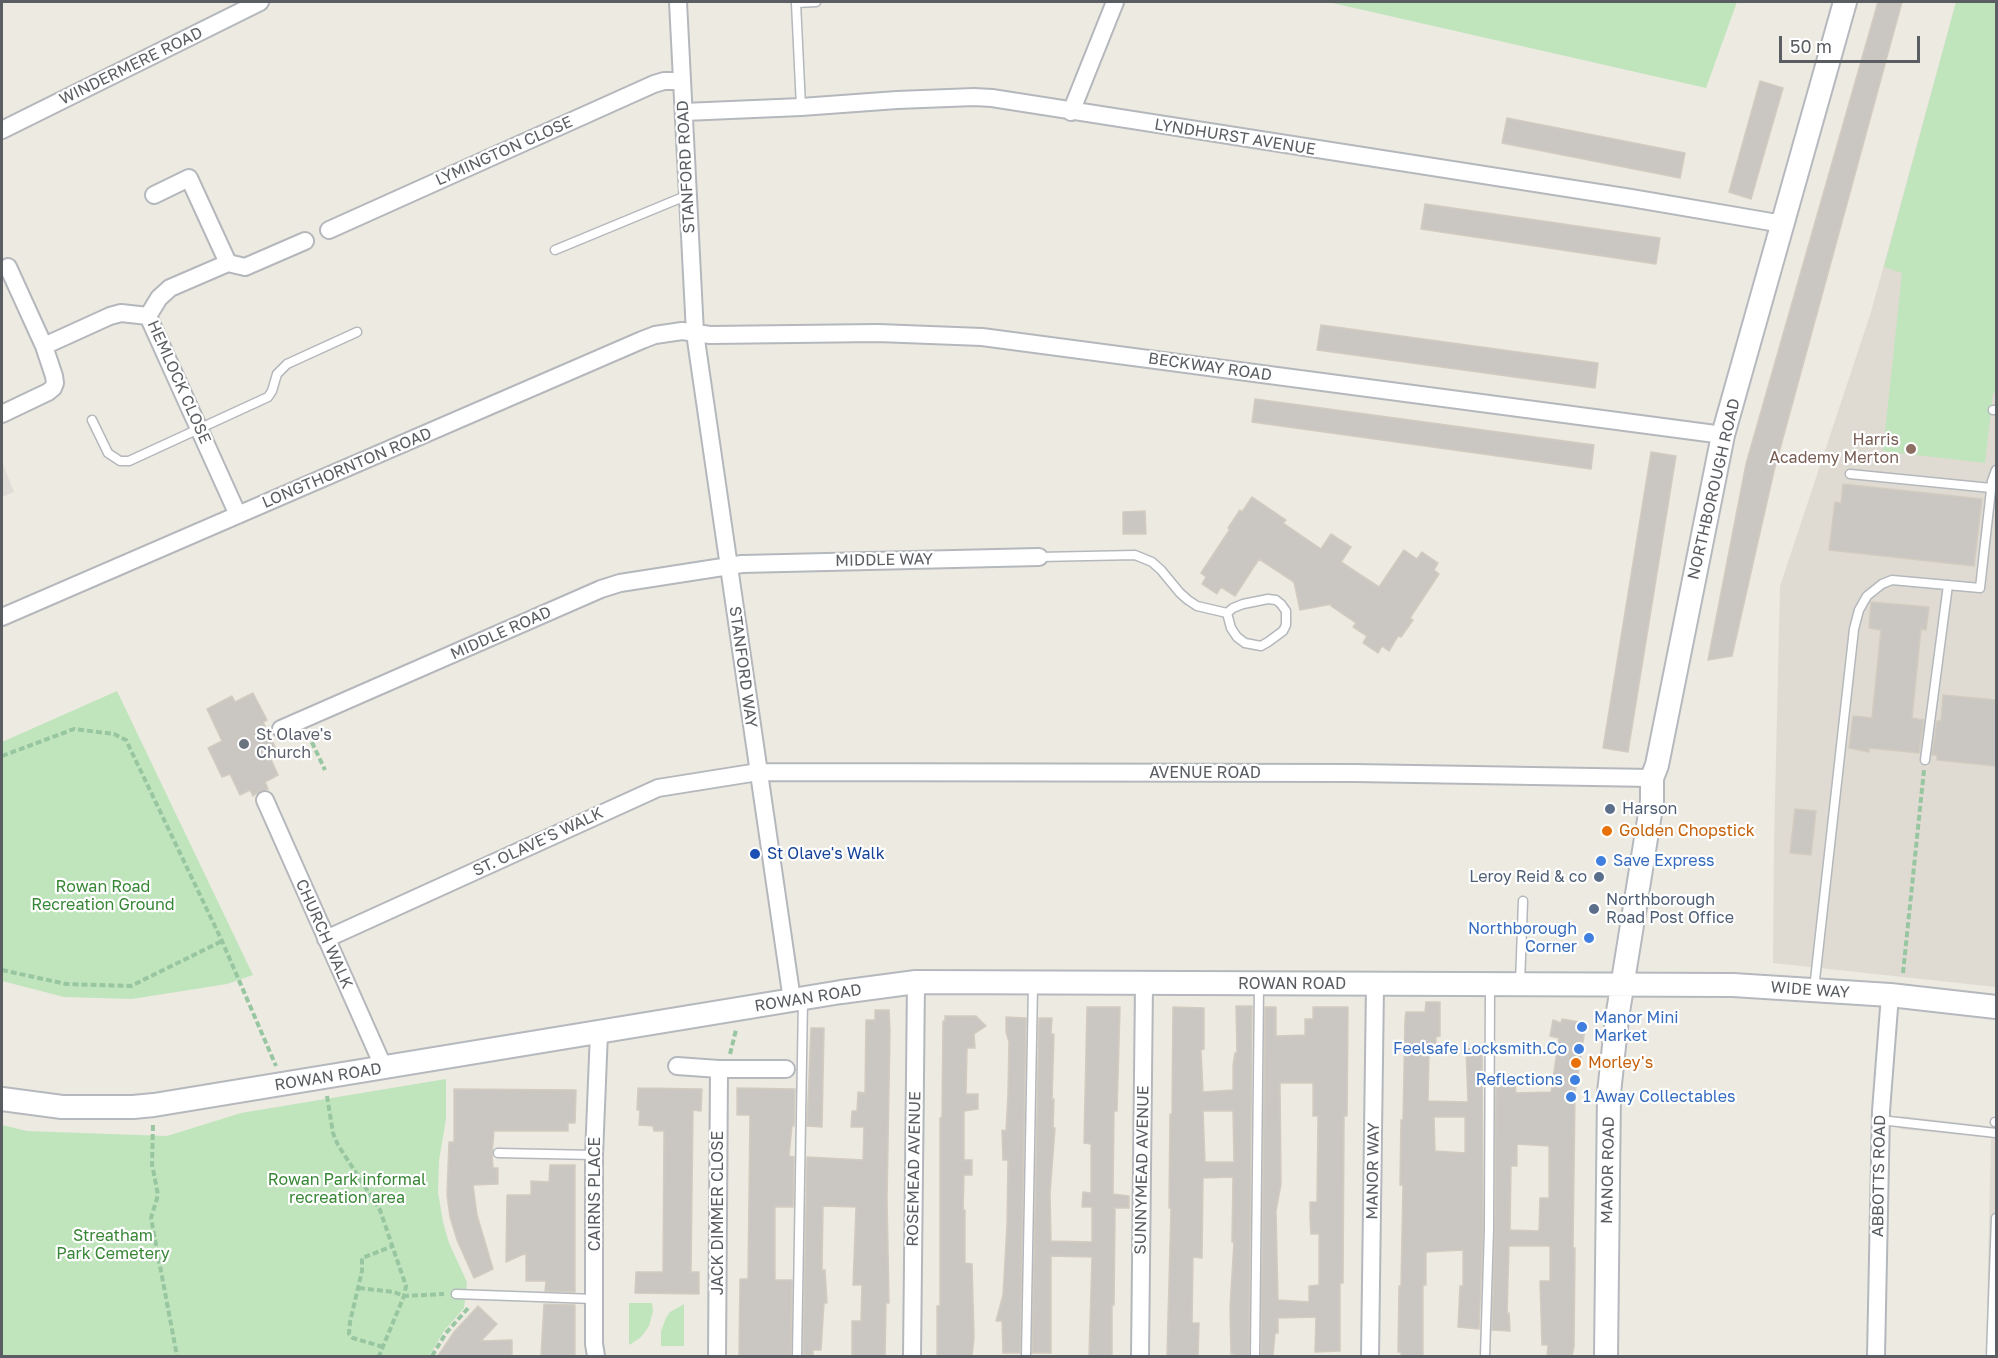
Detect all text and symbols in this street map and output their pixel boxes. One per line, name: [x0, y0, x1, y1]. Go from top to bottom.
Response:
street label: WINDERMERE ROAD: [56, 23, 206, 109]
scale bar: [1782, 24, 1923, 62]
text: 50 m: [1790, 35, 1832, 57]
street label: STANFORD ROAD: [673, 100, 699, 234]
street label: LYMINGTON CLOSE: [432, 112, 576, 190]
street label: LYNDHURST AVENUE: [1153, 115, 1317, 159]
street label: HEMLOCK CLOSE: [143, 317, 215, 447]
street label: BECKWAY ROAD: [1147, 349, 1273, 385]
street label: NORTHBOROUGH ROAD: [1684, 396, 1744, 582]
street label: LONGTHORNTON ROAD: [259, 424, 435, 512]
place label: Harris Academy Merton: [1769, 430, 1899, 468]
marker: Harris Academy Merton: [1904, 442, 1918, 456]
street label: MIDDLE WAY: [835, 550, 933, 570]
street label: MIDDLE ROAD: [448, 602, 554, 664]
street label: STANFORD WAY: [725, 605, 761, 729]
place label: St Olave's Church: [256, 725, 332, 763]
marker: St Olave's Church: [237, 737, 251, 751]
street label: AVENUE ROAD: [1149, 763, 1261, 783]
place label: Harson: [1622, 799, 1677, 819]
marker: Harson: [1603, 802, 1617, 816]
street label: ST. OLAVE'S WALK: [470, 803, 606, 881]
place label: Golden Chopstick: [1619, 821, 1755, 841]
marker: Golden Chopstick: [1600, 824, 1614, 838]
place label: St Olave's Walk: [767, 844, 885, 864]
marker: St Olave's Walk: [748, 847, 762, 861]
place label: Save Express: [1613, 851, 1715, 871]
marker: Save Express: [1594, 854, 1608, 868]
place label: Leroy Reid & co: [1469, 867, 1587, 887]
marker: Leroy Reid & co: [1592, 870, 1606, 884]
street label: CHURCH WALK: [291, 876, 357, 992]
park label: Rowan Road Recreation Ground: [31, 877, 175, 915]
place label: Northborough Road Post Office: [1606, 890, 1734, 928]
marker: Northborough Road Post Office: [1587, 902, 1601, 916]
place label: Northborough Corner: [1468, 919, 1577, 957]
marker: Northborough Corner: [1582, 931, 1596, 945]
street label: ROWAN ROAD: [1238, 974, 1346, 994]
street label: WIDE WAY: [1770, 978, 1850, 1002]
street label: ROWAN ROAD: [753, 980, 863, 1016]
place label: Manor Mini Market: [1594, 1008, 1679, 1046]
marker: Manor Mini Market: [1575, 1020, 1589, 1034]
place label: Feelsafe Locksmith.Co: [1393, 1039, 1567, 1059]
marker: Feelsafe Locksmith.Co: [1572, 1042, 1586, 1056]
place label: Morley's: [1588, 1053, 1653, 1073]
marker: Morley's: [1569, 1056, 1583, 1070]
street label: ROWAN ROAD: [273, 1059, 383, 1095]
place label: Reflections: [1476, 1070, 1563, 1090]
marker: Reflections: [1568, 1073, 1582, 1087]
street label: SUNNYMEAD AVENUE: [1131, 1085, 1153, 1255]
place label: 1 Away Collectables: [1583, 1087, 1736, 1107]
marker: 1 Away Collectables: [1564, 1090, 1578, 1104]
street label: ROSEMEAD AVENUE: [903, 1091, 925, 1247]
street label: ABBOTTS ROAD: [1868, 1115, 1890, 1237]
street label: MANOR ROAD: [1597, 1116, 1619, 1224]
street label: MANOR WAY: [1363, 1122, 1383, 1220]
street label: JACK DIMMER CLOSE: [708, 1131, 728, 1295]
street label: CAIRNS PLACE: [585, 1137, 605, 1251]
park label: Rowan Park informal recreation area: [268, 1170, 426, 1208]
park label: Streatham Park Cemetery: [56, 1226, 170, 1264]

